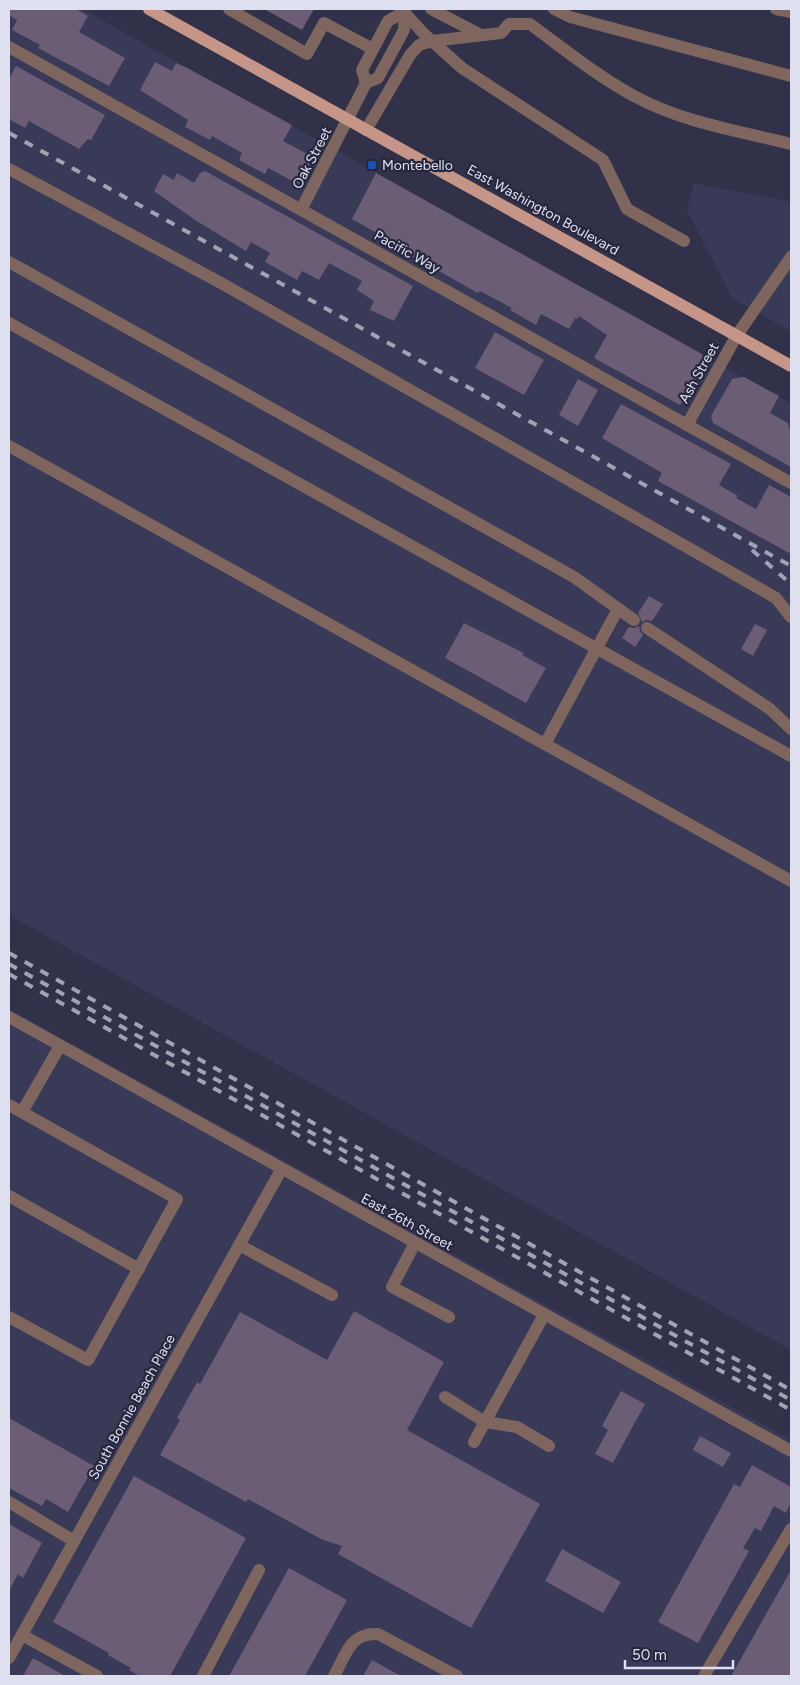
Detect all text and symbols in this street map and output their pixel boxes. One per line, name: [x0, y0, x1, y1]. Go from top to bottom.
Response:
street label: Oak Street: [289, 124, 335, 192]
place label: Montebello: [382, 157, 453, 174]
marker: Montebello: [366, 159, 378, 171]
street label: East Washington Boulevard: [464, 161, 622, 259]
street label: Pacific Way: [371, 227, 443, 277]
street label: Ash Street: [675, 340, 723, 406]
street label: East 26th Street: [358, 1190, 456, 1254]
street label: South Bonnie Beach Place: [85, 1331, 179, 1483]
scale bar: [625, 1638, 732, 1670]
text: 50 m: [632, 1646, 667, 1664]

